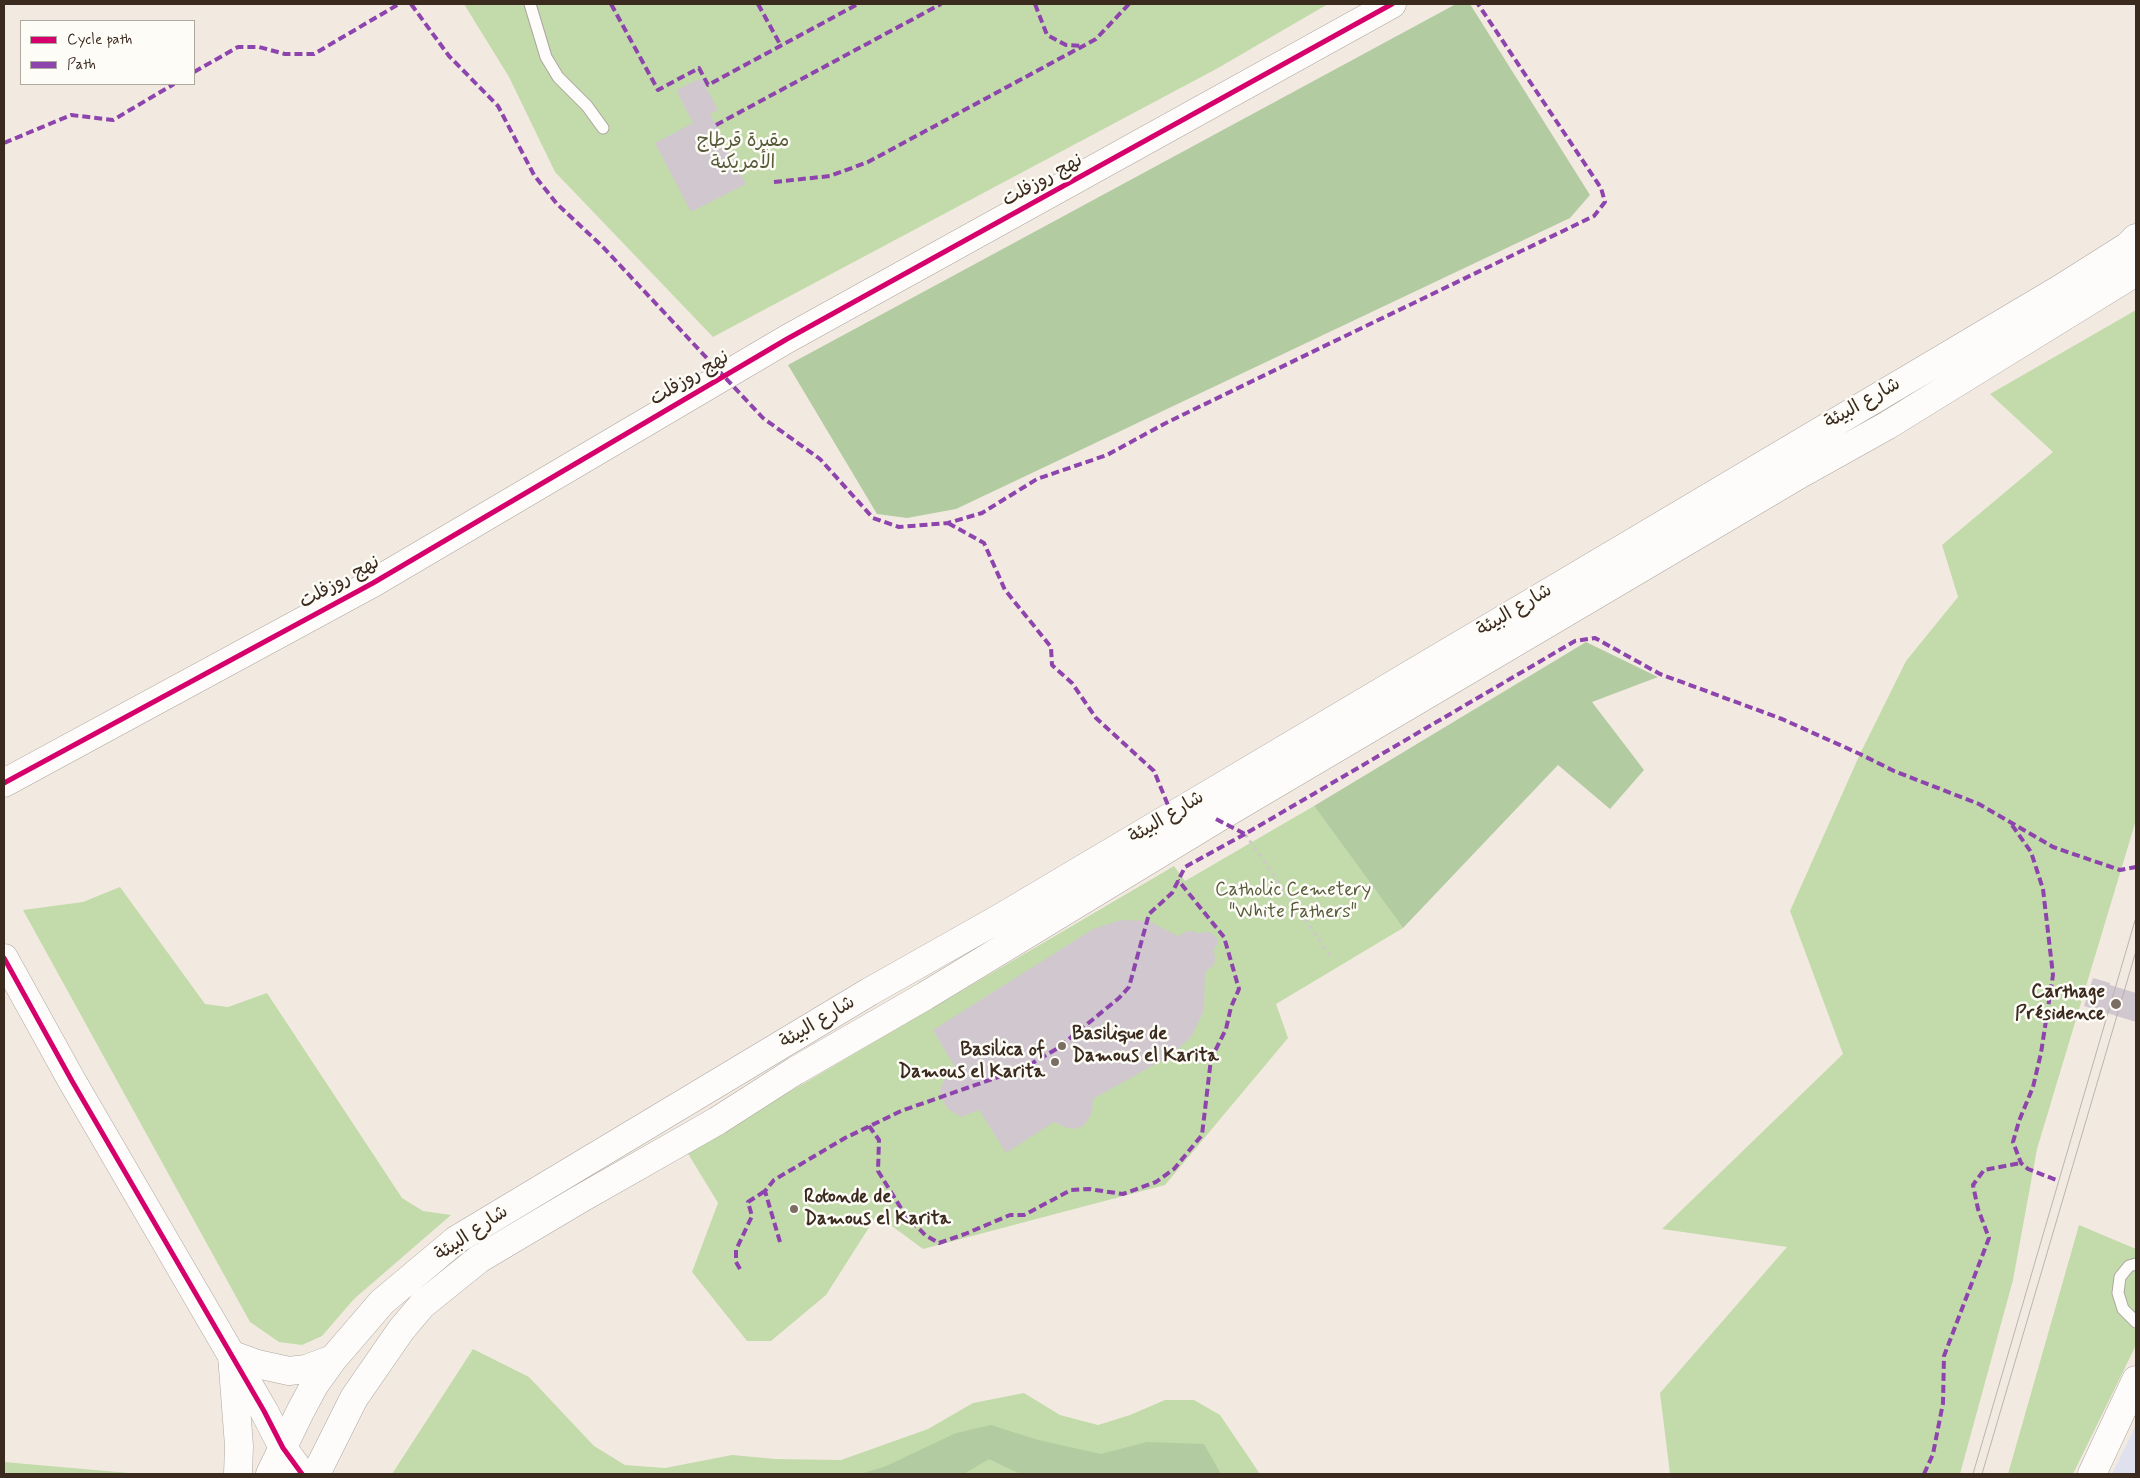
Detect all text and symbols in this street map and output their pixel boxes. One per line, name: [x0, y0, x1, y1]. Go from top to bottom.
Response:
legend: [20, 20, 195, 85]
text: Cycle path: [67, 30, 132, 50]
text: Path: [67, 55, 96, 75]
park label: مقبرة قرطاج الأمريكية: [697, 131, 789, 175]
street label: نهج روزفلت: [999, 150, 1087, 212]
street label: نهج روزفلت: [646, 346, 734, 412]
street label: شارع البيئة: [1821, 373, 1905, 435]
street label: نهج روزفلت: [296, 552, 384, 614]
street label: شارع البيئة: [1473, 580, 1557, 642]
street label: شارع البيئة: [1125, 787, 1209, 849]
park label: Catholic Cemetery "White Fathers": [1215, 880, 1371, 924]
place label: Carthage Présidence: [2015, 982, 2105, 1026]
street label: شارع البيئة: [776, 992, 860, 1054]
marker: Carthage Présidence: [2109, 997, 2123, 1011]
place label: Basilique de Damous el Karita: [1072, 1024, 1219, 1068]
place label: Basilica of Damous el Karita: [898, 1040, 1045, 1084]
marker: Basilique de Damous el Karita: [1056, 1040, 1068, 1052]
marker: Basilica of Damous el Karita: [1049, 1056, 1061, 1068]
place label: Rotonde de Damous el Karita: [804, 1187, 951, 1231]
street label: شارع البيئة: [431, 1201, 513, 1267]
marker: Rotonde de Damous el Karita: [788, 1203, 800, 1215]

